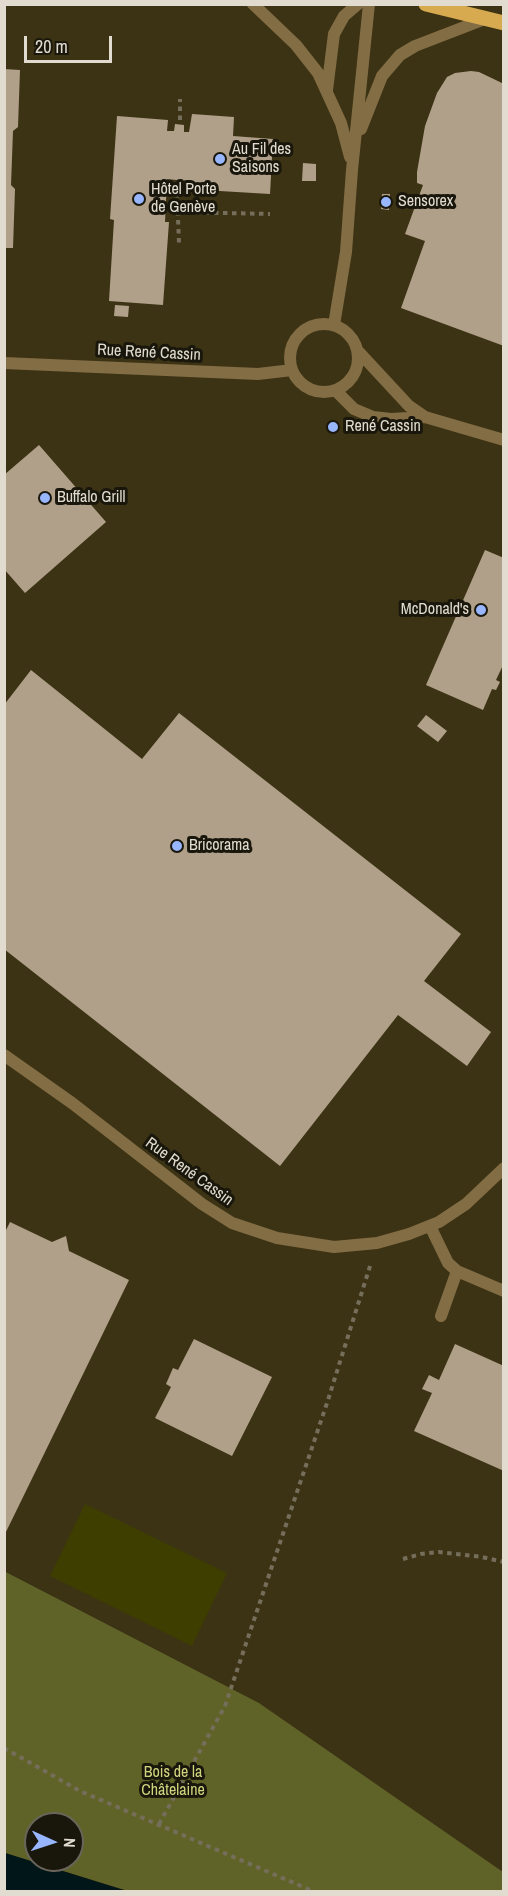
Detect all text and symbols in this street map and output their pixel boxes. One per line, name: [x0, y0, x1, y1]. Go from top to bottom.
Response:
scale bar: [27, 24, 116, 62]
text: 20 m: [35, 34, 68, 59]
place label: Au Fil des Saisons: [232, 140, 291, 178]
marker: Au Fil des Saisons: [213, 152, 227, 166]
place label: Hôtel Porte de Genève: [151, 180, 217, 218]
marker: Hôtel Porte de Genève: [132, 192, 146, 206]
place label: Sensorex: [398, 192, 453, 212]
marker: Sensorex: [379, 195, 393, 209]
street label: Rue René Cassin: [97, 341, 201, 365]
place label: René Cassin: [345, 417, 421, 437]
marker: René Cassin: [326, 420, 340, 434]
place label: Buffalo Grill: [57, 488, 125, 508]
marker: Buffalo Grill: [38, 491, 52, 505]
place label: McDonald's: [401, 600, 469, 620]
marker: McDonald's: [474, 603, 488, 617]
place label: Bricorama: [189, 836, 250, 856]
marker: Bricorama: [170, 839, 184, 853]
street label: Rue René Cassin: [141, 1134, 237, 1210]
park label: Bois de la Châtelaine: [141, 1763, 205, 1801]
north arrow: [24, 1812, 84, 1872]
text: N: [59, 1838, 81, 1848]

